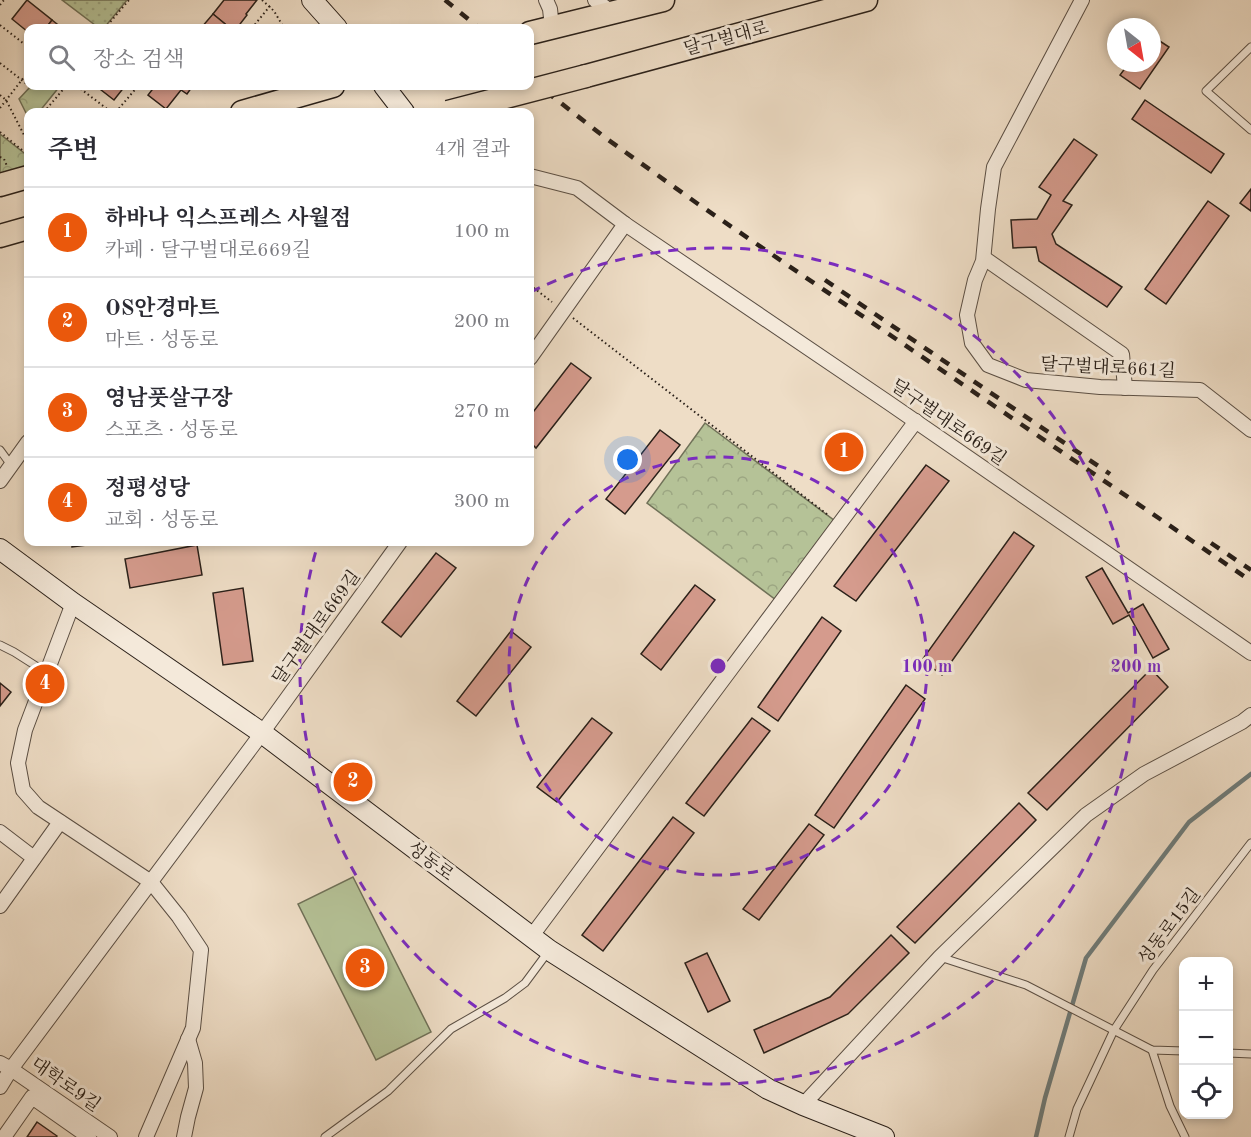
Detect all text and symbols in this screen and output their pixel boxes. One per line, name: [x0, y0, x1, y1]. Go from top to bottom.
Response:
street label: 달구벌대로: [682, 18, 771, 59]
north arrow: [1107, 18, 1161, 72]
search box: [24, 24, 534, 90]
icon: search: [45, 41, 78, 74]
text: 장소 검색: [93, 49, 184, 71]
text: 주변: [48, 138, 98, 164]
text: 4개 결과: [435, 140, 510, 160]
text: 하바나 익스프레스 사월점: [105, 208, 351, 230]
text: 1: [62, 222, 73, 242]
text: 100 m: [454, 222, 510, 242]
text: 카페 · 달구벌대로669길: [105, 241, 311, 261]
text: OS안경마트: [105, 298, 219, 320]
text: 2: [62, 312, 73, 332]
text: 200 m: [454, 312, 510, 332]
text: 마트 · 성동로: [105, 331, 218, 351]
street label: 달구벌대로661길: [1040, 354, 1176, 381]
street label: 달구벌대로669길: [888, 376, 1010, 469]
text: 영남풋살구장: [105, 388, 233, 410]
text: 3: [62, 402, 73, 422]
text: 270 m: [454, 402, 510, 422]
text: 스포츠 · 성동로: [105, 421, 238, 441]
pin: 1: [824, 430, 864, 474]
your location: [613, 445, 642, 474]
text: 정평성당: [105, 478, 190, 500]
text: 4: [62, 492, 73, 512]
text: 300 m: [454, 492, 510, 512]
text: 교회 · 성동로: [105, 511, 218, 531]
street label: 달구벌대로669길: [269, 567, 364, 688]
centre of rings: [708, 656, 728, 676]
text: 100 m: [902, 658, 952, 676]
text: 200 m: [1111, 658, 1161, 676]
pin: 4: [26, 662, 64, 706]
pin: 2: [334, 760, 372, 804]
street label: 성동로: [404, 838, 457, 885]
street label: 성동로15길: [1135, 884, 1204, 968]
pin: 3: [346, 946, 385, 990]
map controls: [1179, 957, 1233, 1119]
button: +: [1179, 957, 1233, 1011]
button: −: [1179, 1011, 1233, 1065]
street label: 대학로9길: [27, 1054, 104, 1115]
button: locate: [1179, 1065, 1233, 1119]

